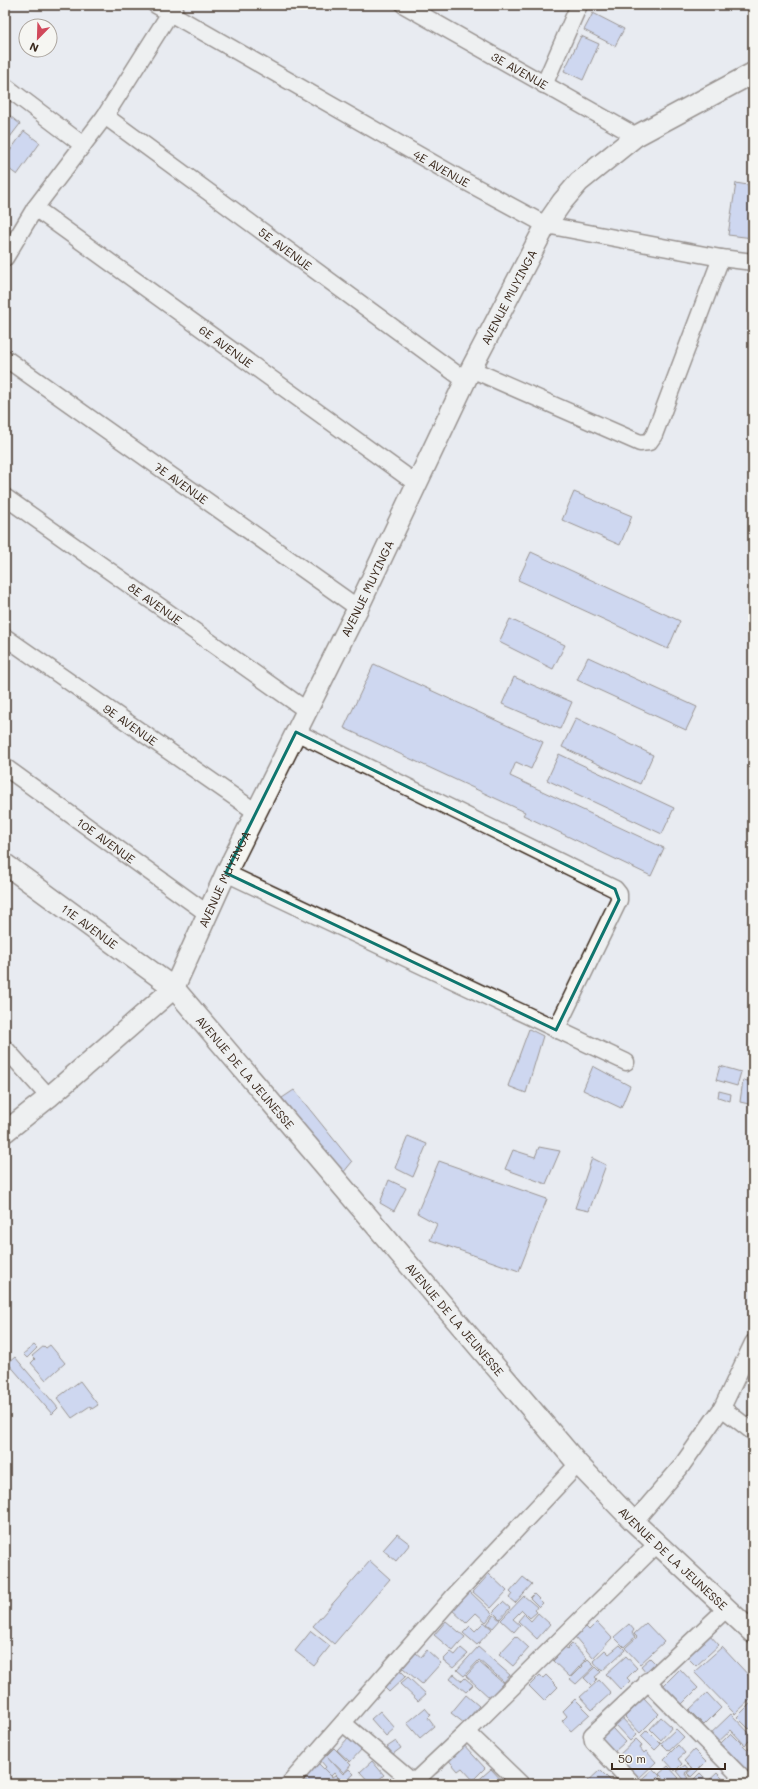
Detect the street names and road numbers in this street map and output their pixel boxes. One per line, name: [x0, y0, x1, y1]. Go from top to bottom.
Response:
street label: 3E AVENUE: [489, 48, 551, 93]
street label: 4E AVENUE: [411, 146, 473, 191]
street label: 5E AVENUE: [256, 224, 316, 274]
street label: AVENUE MUYINGA: [477, 246, 540, 347]
street label: 6E AVENUE: [196, 321, 257, 371]
street label: 7E AVENUE: [151, 458, 211, 507]
street label: AVENUE MUYINGA: [337, 537, 397, 639]
street label: 8E AVENUE: [125, 579, 186, 628]
street label: 9E AVENUE: [100, 700, 161, 749]
street label: 10E AVENUE: [74, 814, 139, 867]
street label: AVENUE MUYINGA: [194, 828, 254, 930]
street label: 11E AVENUE: [58, 900, 121, 952]
street label: AVENUE DE LA JEUNESSE: [193, 1012, 298, 1132]
street label: AVENUE DE LA JEUNESSE: [402, 1259, 508, 1379]
street label: AVENUE DE LA JEUNESSE: [615, 1503, 731, 1613]

